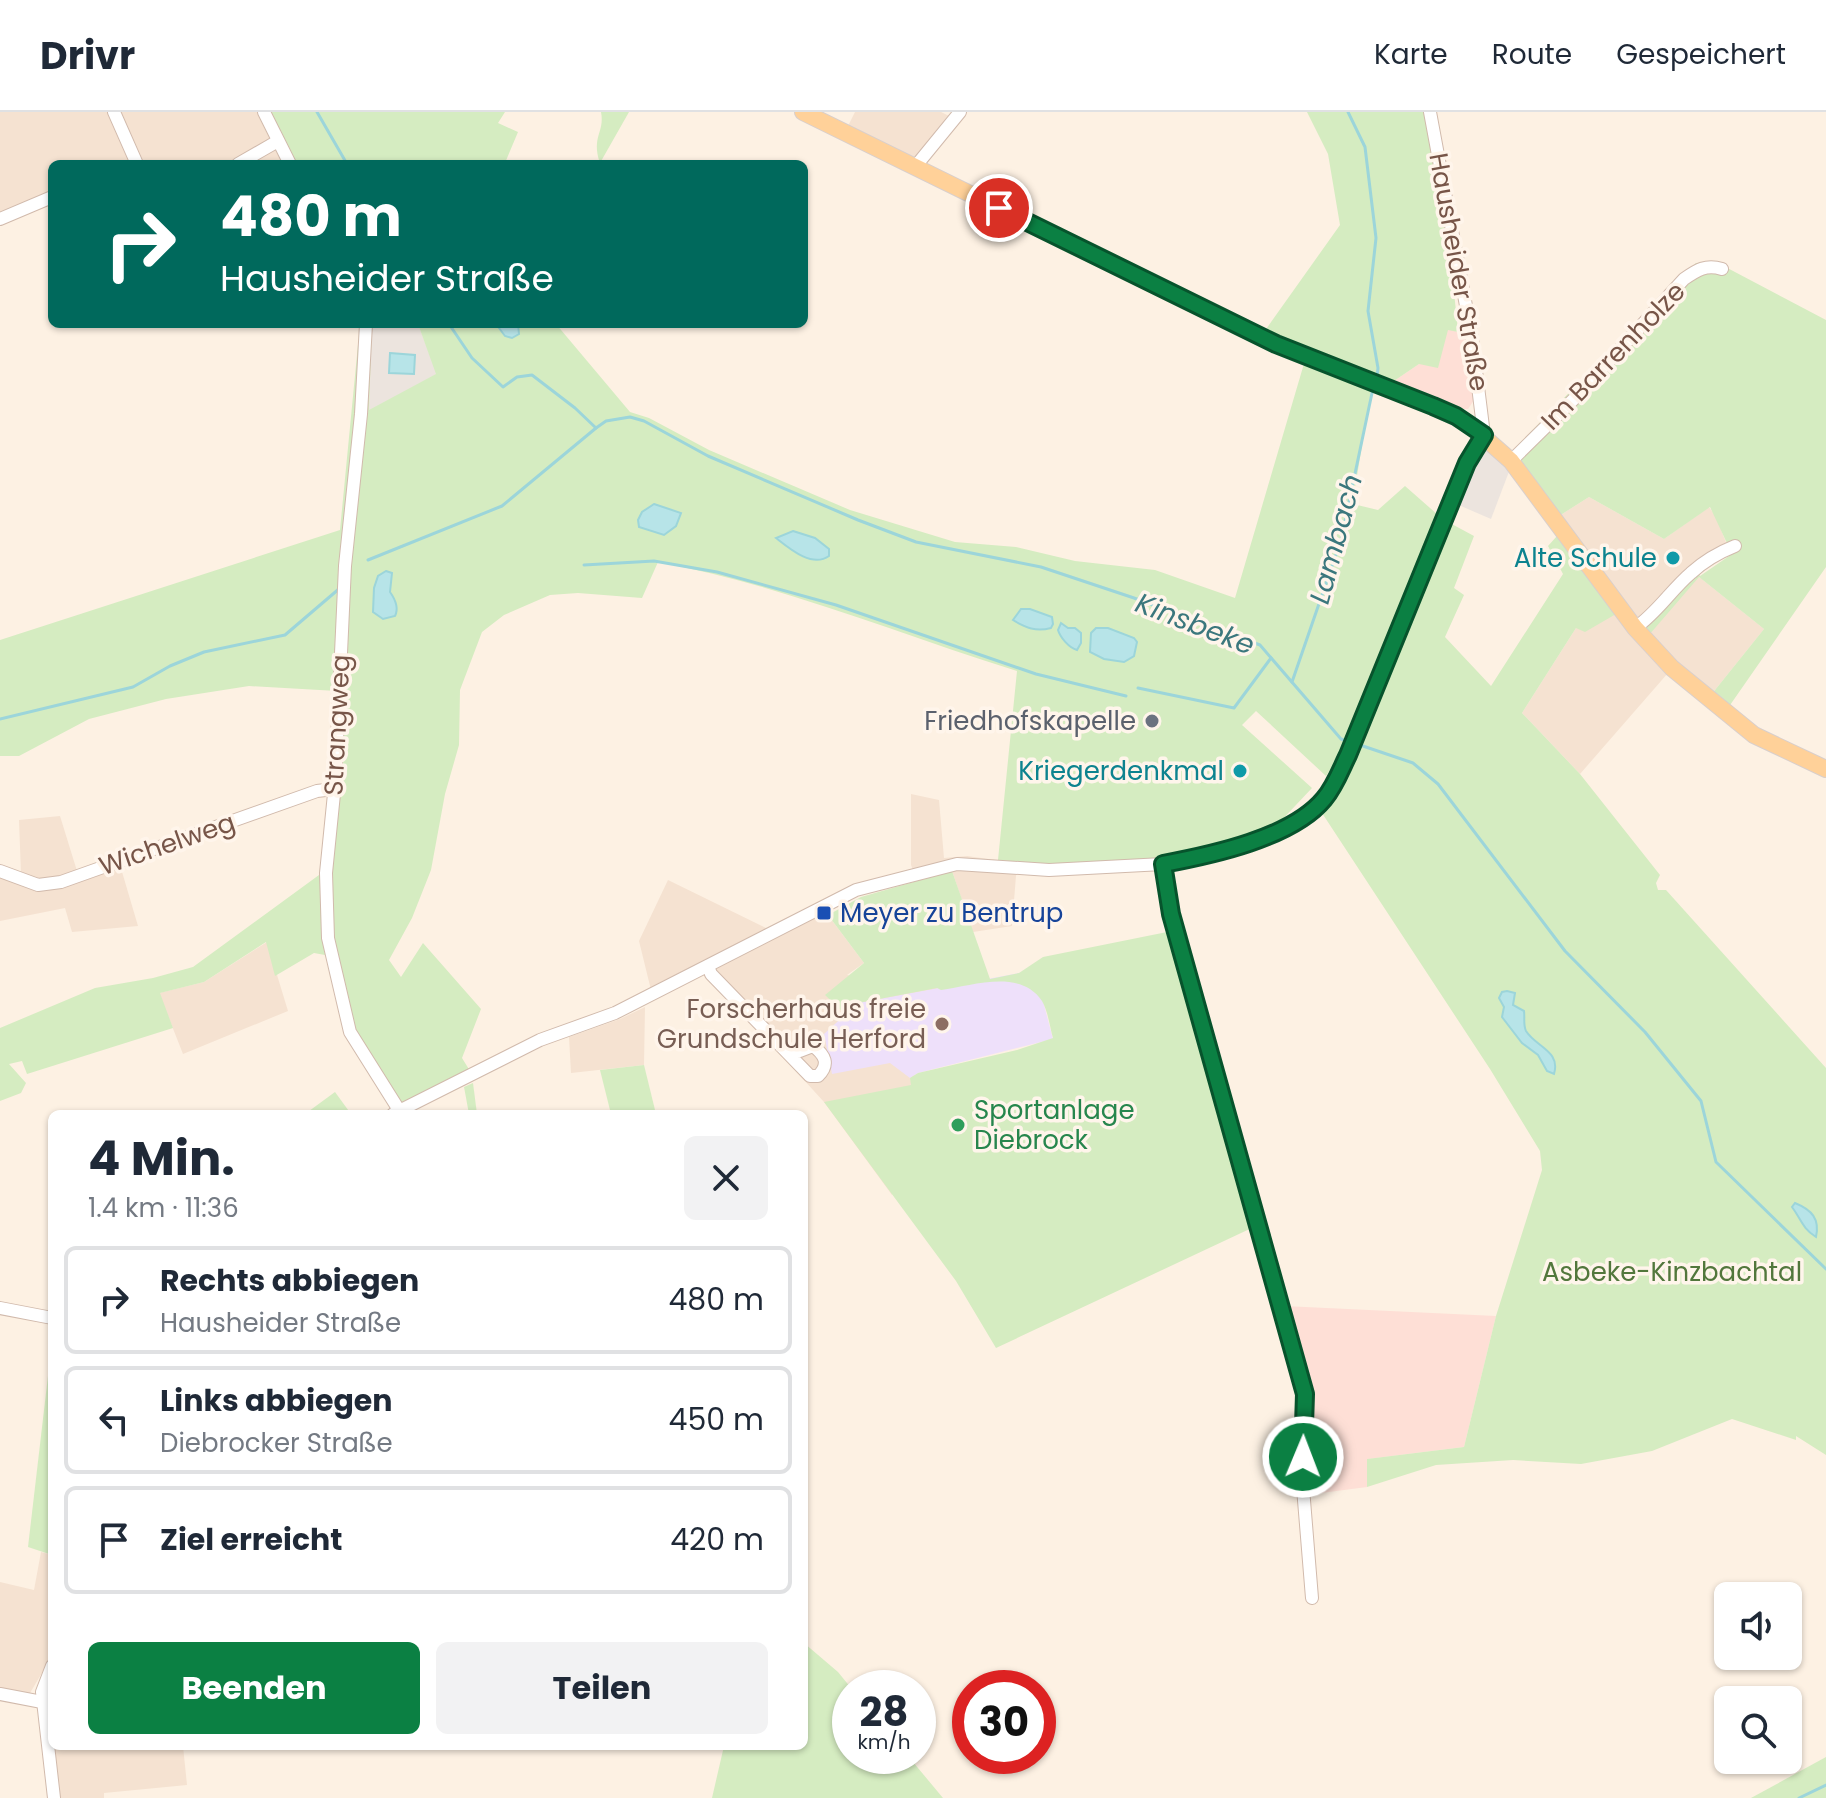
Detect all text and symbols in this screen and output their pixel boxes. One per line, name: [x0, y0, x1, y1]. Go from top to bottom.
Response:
text: Drivr: [40, 29, 135, 82]
text: Karte: [1374, 35, 1448, 74]
text: Route: [1492, 35, 1572, 74]
text: Gespeichert: [1616, 35, 1786, 74]
street label: Hausheider Straße: [1420, 150, 1498, 394]
pin: [965, 174, 1033, 242]
text: 480 m: [220, 177, 402, 256]
icon: arrive: [977, 186, 1021, 230]
icon: right: [88, 192, 192, 296]
text: Hausheider Straße: [220, 253, 554, 304]
street label: Im Barrenholze: [1533, 274, 1693, 438]
water label: Lambach: [1300, 470, 1372, 608]
place label: Alte Schule: [1514, 540, 1657, 576]
marker: Alte Schule: [1664, 549, 1682, 567]
water label: Kinsbeke: [1130, 584, 1260, 664]
street label: Strangweg: [315, 654, 359, 796]
place label: Friedhofskapelle: [924, 703, 1136, 739]
marker: Friedhofskapelle: [1143, 712, 1161, 730]
place label: Kriegerdenkmal: [1018, 753, 1224, 789]
marker: Kriegerdenkmal: [1231, 762, 1249, 780]
street label: Wichelweg: [94, 804, 240, 884]
place label: Meyer zu Bentrup: [840, 895, 1063, 931]
marker: Meyer zu Bentrup: [815, 904, 833, 922]
place label: Forscherhaus freie Grundschule Herford: [657, 991, 926, 1057]
marker: Forscherhaus freie Grundschule Herford: [933, 1015, 951, 1033]
place label: Sportanlage Diebrock: [974, 1092, 1135, 1158]
marker: Sportanlage Diebrock: [949, 1116, 967, 1134]
text: 4 Min.: [88, 1125, 235, 1192]
button: close: [684, 1136, 768, 1220]
text: 1.4 km · 11:36: [88, 1190, 239, 1226]
park label: Asbeke-Kinzbachtal: [1542, 1254, 1802, 1290]
text: Rechts abbiegen: [160, 1259, 419, 1302]
icon: right: [92, 1278, 136, 1322]
text: 480 m: [668, 1278, 764, 1321]
text: Hausheider Straße: [160, 1305, 401, 1341]
text: Links abbiegen: [160, 1379, 393, 1422]
icon: left: [92, 1398, 136, 1442]
text: 450 m: [669, 1398, 764, 1441]
position arrow: [1261, 1415, 1345, 1499]
text: Diebrocker Straße: [160, 1425, 393, 1461]
icon: arrive: [92, 1518, 136, 1562]
text: Ziel erreicht: [160, 1518, 342, 1561]
text: 420 m: [670, 1518, 764, 1561]
map controls: [1714, 1582, 1802, 1774]
button: sound: [1714, 1582, 1802, 1670]
button: Beenden: [88, 1642, 420, 1734]
button: Teilen: [436, 1642, 768, 1734]
speed limit sign: 30: [952, 1670, 1056, 1774]
text: 28: [860, 1684, 908, 1740]
button: search: [1714, 1686, 1802, 1774]
text: km/h: [857, 1728, 911, 1756]

